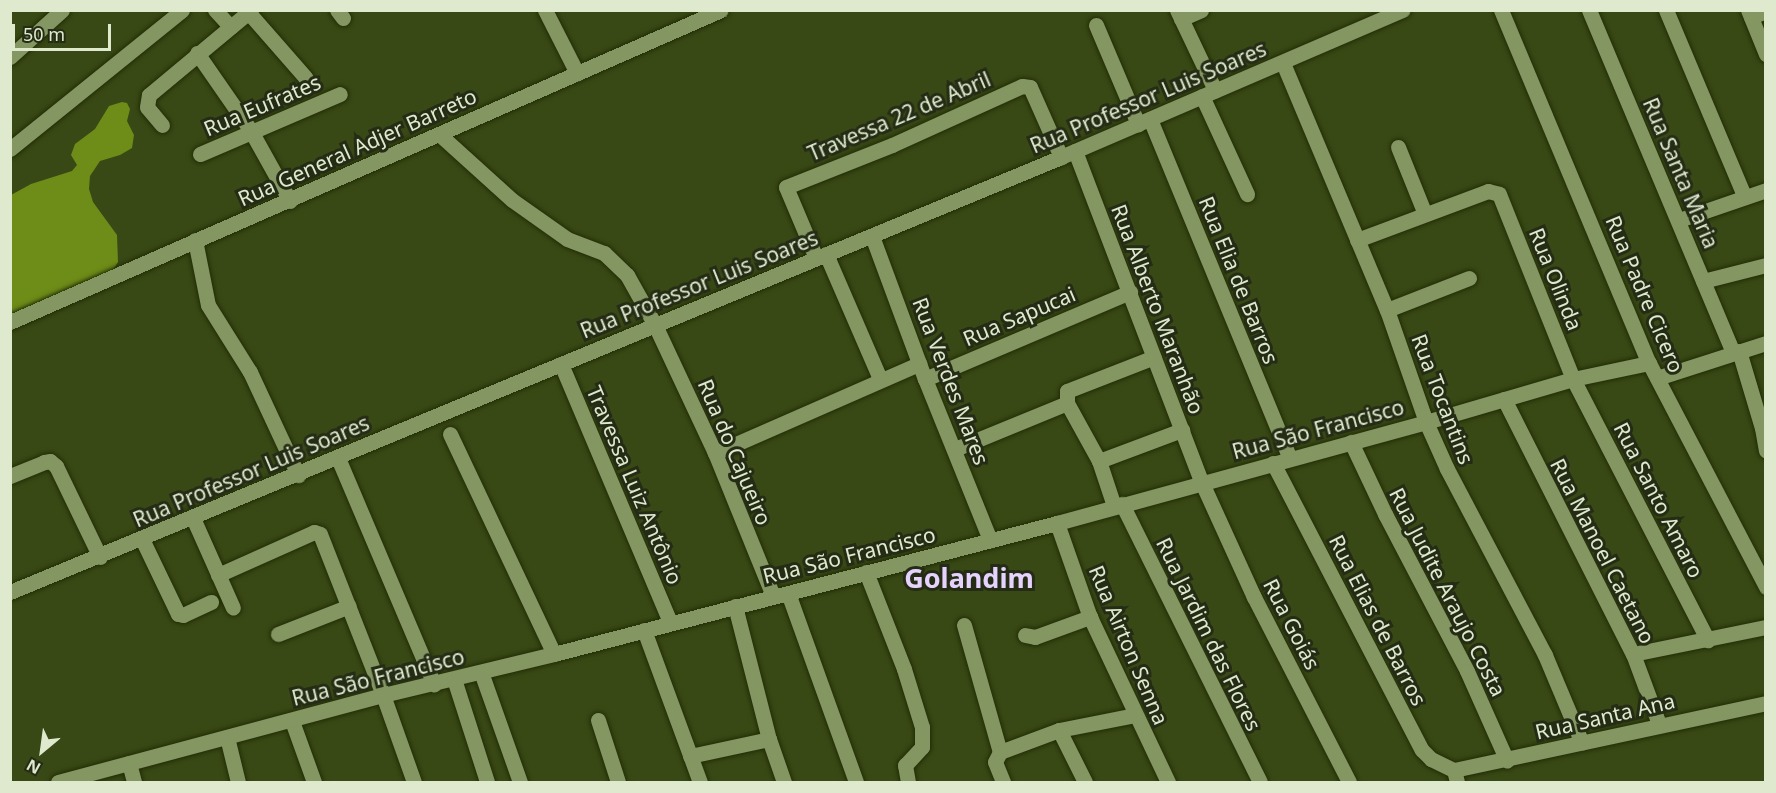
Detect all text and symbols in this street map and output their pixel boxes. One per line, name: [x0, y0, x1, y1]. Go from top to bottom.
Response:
scale bar: [15, 12, 114, 50]
text: 50 m: [23, 22, 65, 46]
street label: Rua Professor Luis Soares: [1026, 36, 1270, 158]
street label: Travessa 22 de Abril: [804, 66, 994, 166]
street label: Rua Eufrates: [200, 69, 324, 141]
street label: Rua General Adjer Barreto: [234, 83, 480, 211]
street label: Rua Santa Maria: [1638, 94, 1724, 252]
street label: Rua Elia de Barros: [1194, 193, 1284, 367]
street label: Rua Alberto Maranhão: [1106, 201, 1210, 417]
street label: Rua Padre Cicero: [1601, 212, 1689, 376]
street label: Rua Olinda: [1524, 224, 1588, 334]
street label: Rua Professor Luis Soares: [577, 225, 821, 343]
street label: Rua Sapucai: [959, 281, 1079, 351]
street label: Rua Verdes Mares: [908, 294, 994, 468]
street label: Rua Tocantins: [1407, 331, 1479, 467]
street label: Rua do Cajueiro: [693, 375, 777, 529]
street label: Travessa Luiz Antônio: [582, 382, 688, 588]
street label: Rua São Francisco: [1229, 394, 1407, 464]
street label: Rua Professor Luis Soares: [129, 410, 373, 532]
street label: Rua Santo Amaro: [1609, 418, 1709, 582]
street label: Rua Manoel Caetano: [1545, 454, 1661, 648]
street label: Rua Judite Araujo Costa: [1384, 484, 1512, 700]
street label: Rua São Francisco: [760, 521, 938, 589]
street label: Rua Elias de Barros: [1324, 530, 1432, 710]
street label: Rua Jardim das Flores: [1151, 533, 1267, 735]
district label: Golandim: [904, 562, 1034, 594]
street label: Rua Airton Senna: [1084, 562, 1174, 728]
street label: Rua Goiás: [1258, 574, 1326, 674]
street label: Rua São Francisco: [289, 643, 467, 711]
street label: Rua Santa Ana: [1533, 688, 1677, 744]
north arrow: [12, 721, 72, 781]
text: N: [22, 754, 44, 780]

